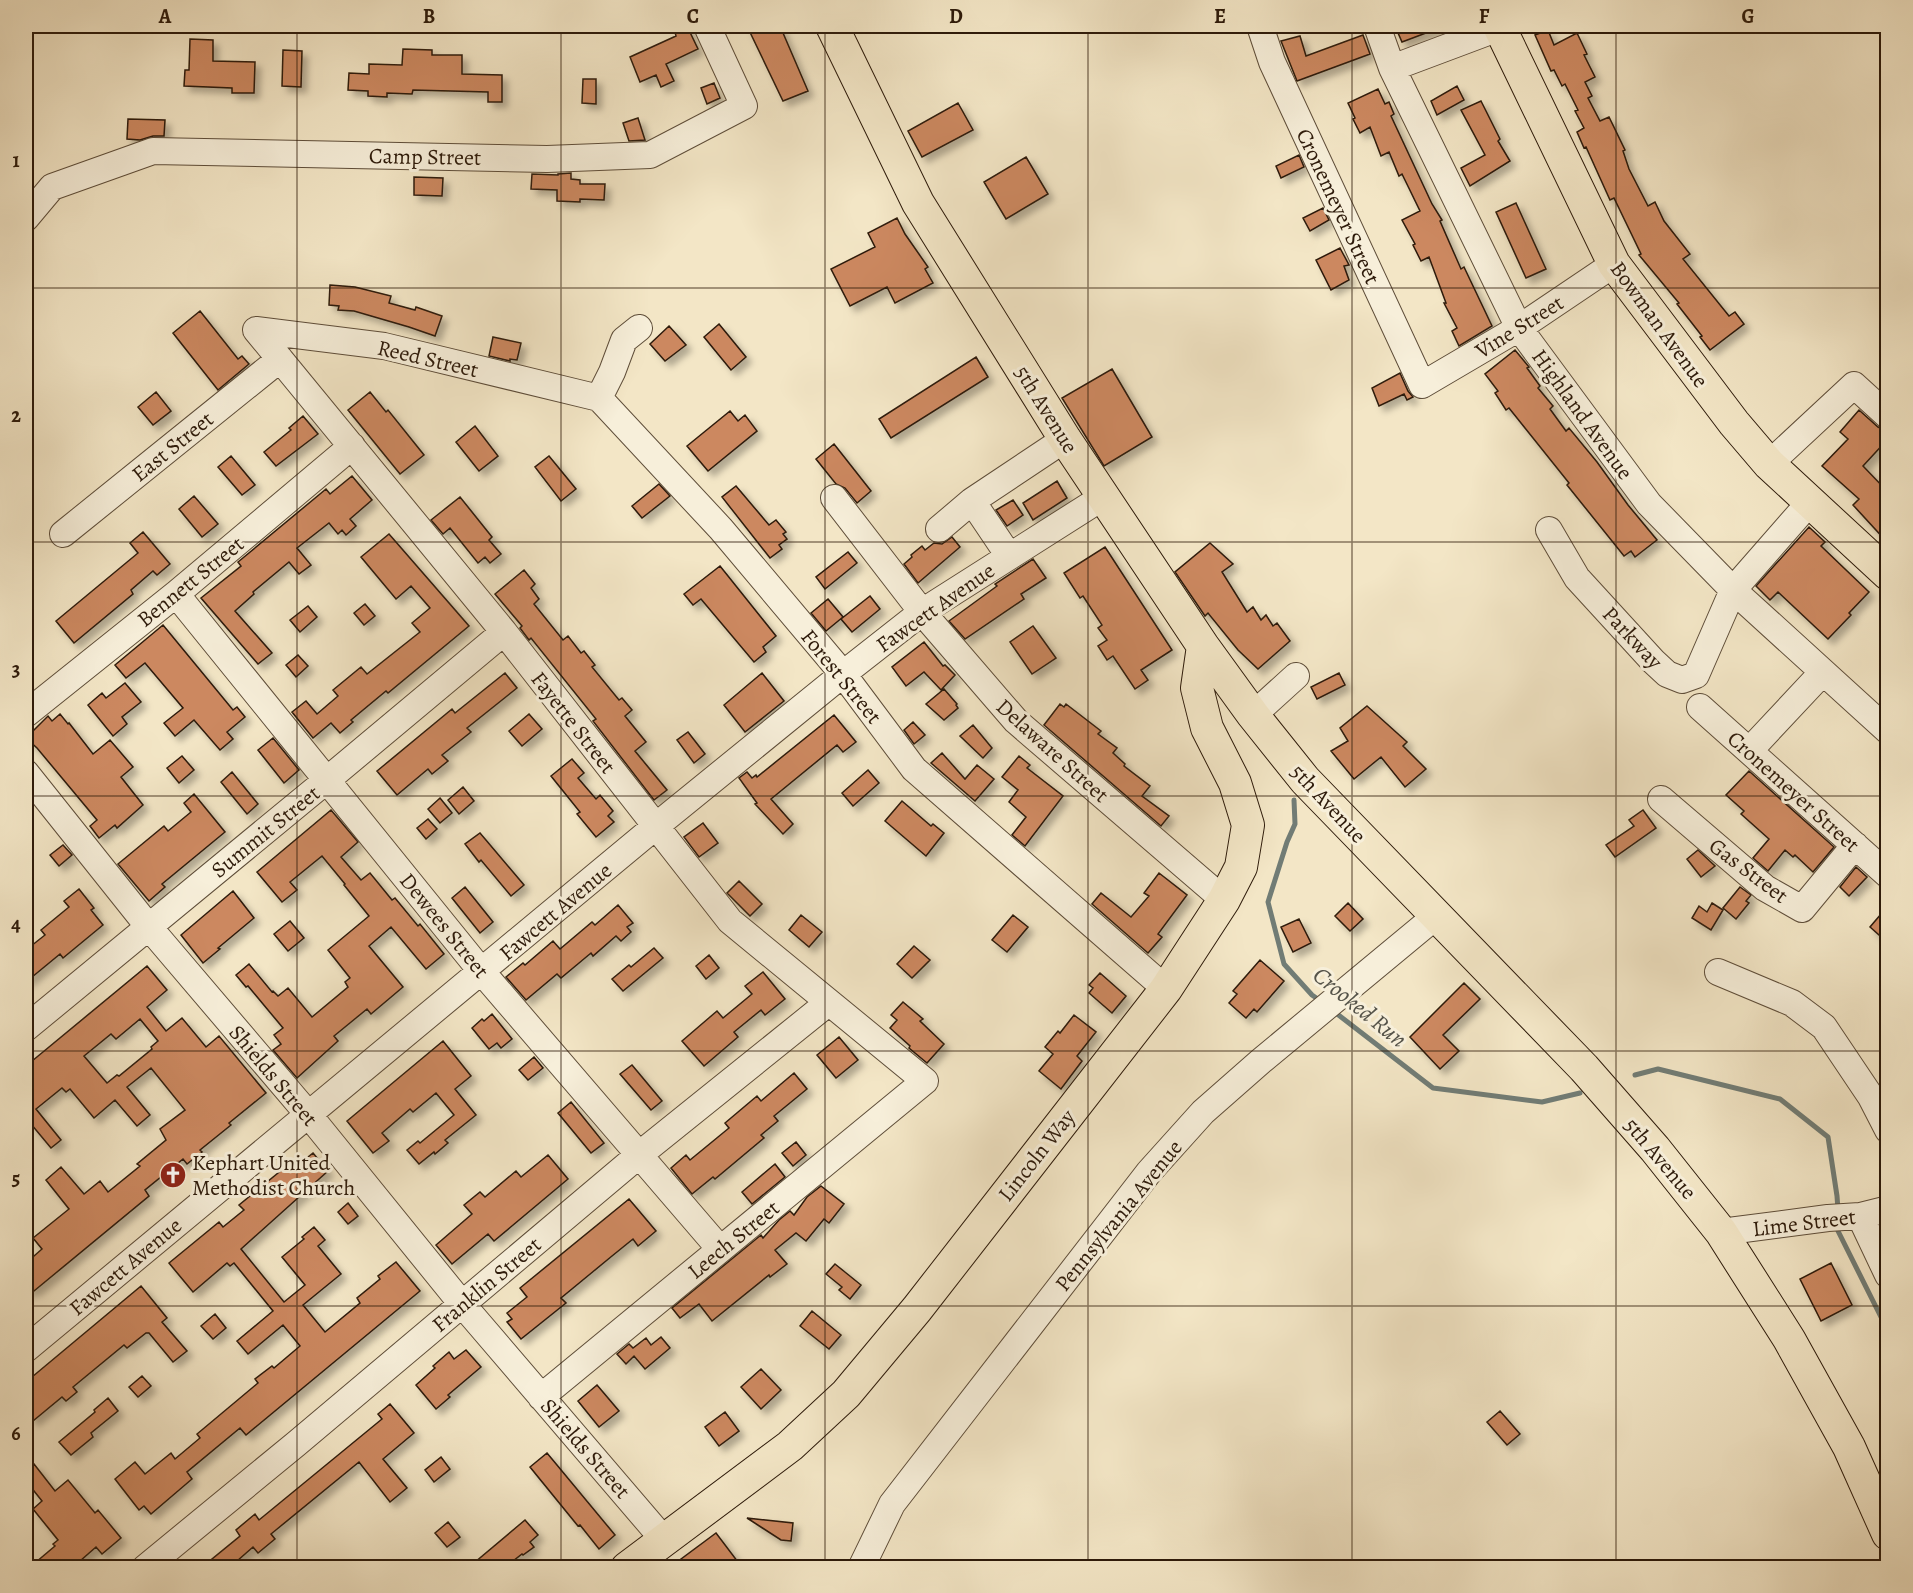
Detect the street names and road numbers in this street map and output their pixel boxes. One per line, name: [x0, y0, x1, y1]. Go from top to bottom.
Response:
street label: Cronemeyer Street: [1289, 124, 1387, 289]
street label: Camp Street: [369, 141, 481, 173]
street label: Bowman Avenue: [1603, 255, 1715, 394]
street label: Vine Street: [1469, 288, 1570, 366]
street label: Reed Street: [374, 333, 481, 385]
street label: Highland Avenue: [1525, 343, 1640, 486]
street label: 5th Avenue: [1007, 360, 1085, 459]
street label: East Street: [125, 404, 220, 489]
street label: Bennett Street: [131, 529, 250, 634]
street label: Fawcett Avenue: [870, 556, 1001, 660]
street label: Parkway: [1595, 600, 1669, 676]
street label: Forest Street: [794, 623, 889, 730]
street label: Fayette Street: [524, 665, 623, 780]
street label: Delaware Street: [989, 692, 1115, 810]
street label: Cronemeyer Street: [1721, 724, 1866, 859]
street label: 5th Avenue: [1284, 757, 1373, 850]
street label: Summit Street: [205, 779, 326, 885]
street label: Gas Street: [1703, 831, 1794, 910]
street label: Fawcett Avenue: [493, 856, 618, 968]
street label: Dewees Street: [392, 867, 496, 985]
street label: Shields Street: [222, 1019, 324, 1133]
street label: Lincoln Way: [991, 1103, 1082, 1208]
street label: 5th Avenue: [1617, 1111, 1703, 1206]
street label: Pennsylvania Avenue: [1048, 1133, 1189, 1298]
street label: Leech Street: [681, 1193, 786, 1286]
street label: Lime Street: [1751, 1202, 1858, 1244]
street label: Fawcett Avenue: [63, 1211, 188, 1323]
street label: Franklin Street: [426, 1230, 548, 1339]
street label: Shields Street: [533, 1392, 637, 1505]

